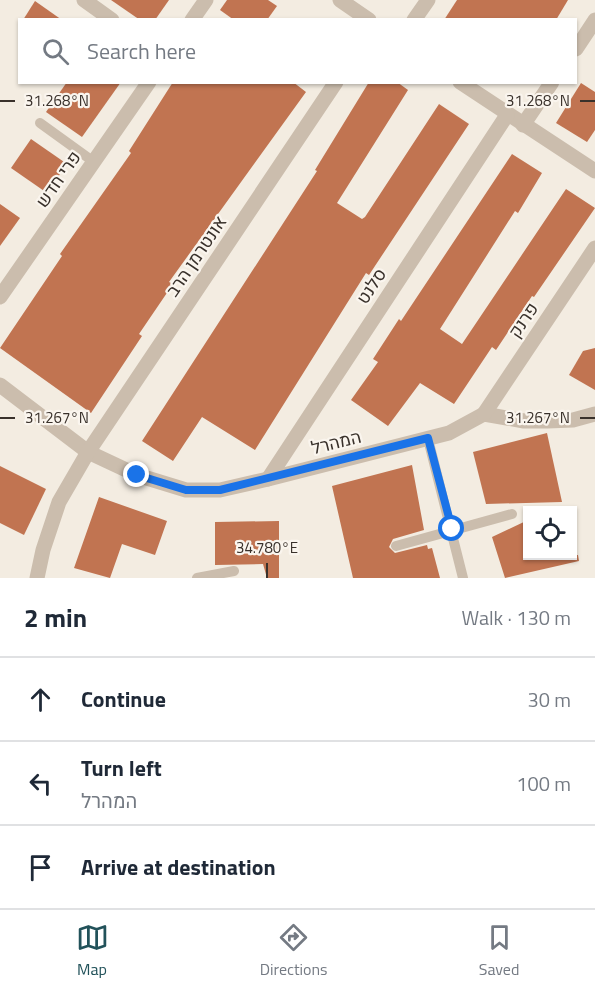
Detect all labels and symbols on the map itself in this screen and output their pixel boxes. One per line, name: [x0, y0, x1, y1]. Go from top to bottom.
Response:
text: 31.268°N: [25, 89, 89, 112]
text: 31.268°N: [506, 89, 570, 112]
street label: פרי חדש: [29, 145, 87, 213]
street label: אונטרמן הרב: [159, 210, 233, 302]
street label: סלנט: [349, 263, 393, 309]
street label: פרנק: [501, 297, 545, 343]
text: 31.267°N: [25, 406, 89, 429]
text: 31.267°N: [506, 406, 570, 429]
street label: המהרל: [308, 423, 364, 461]
route end: [123, 461, 149, 487]
route start: [438, 515, 464, 541]
text: 34.780°E: [236, 536, 298, 559]

